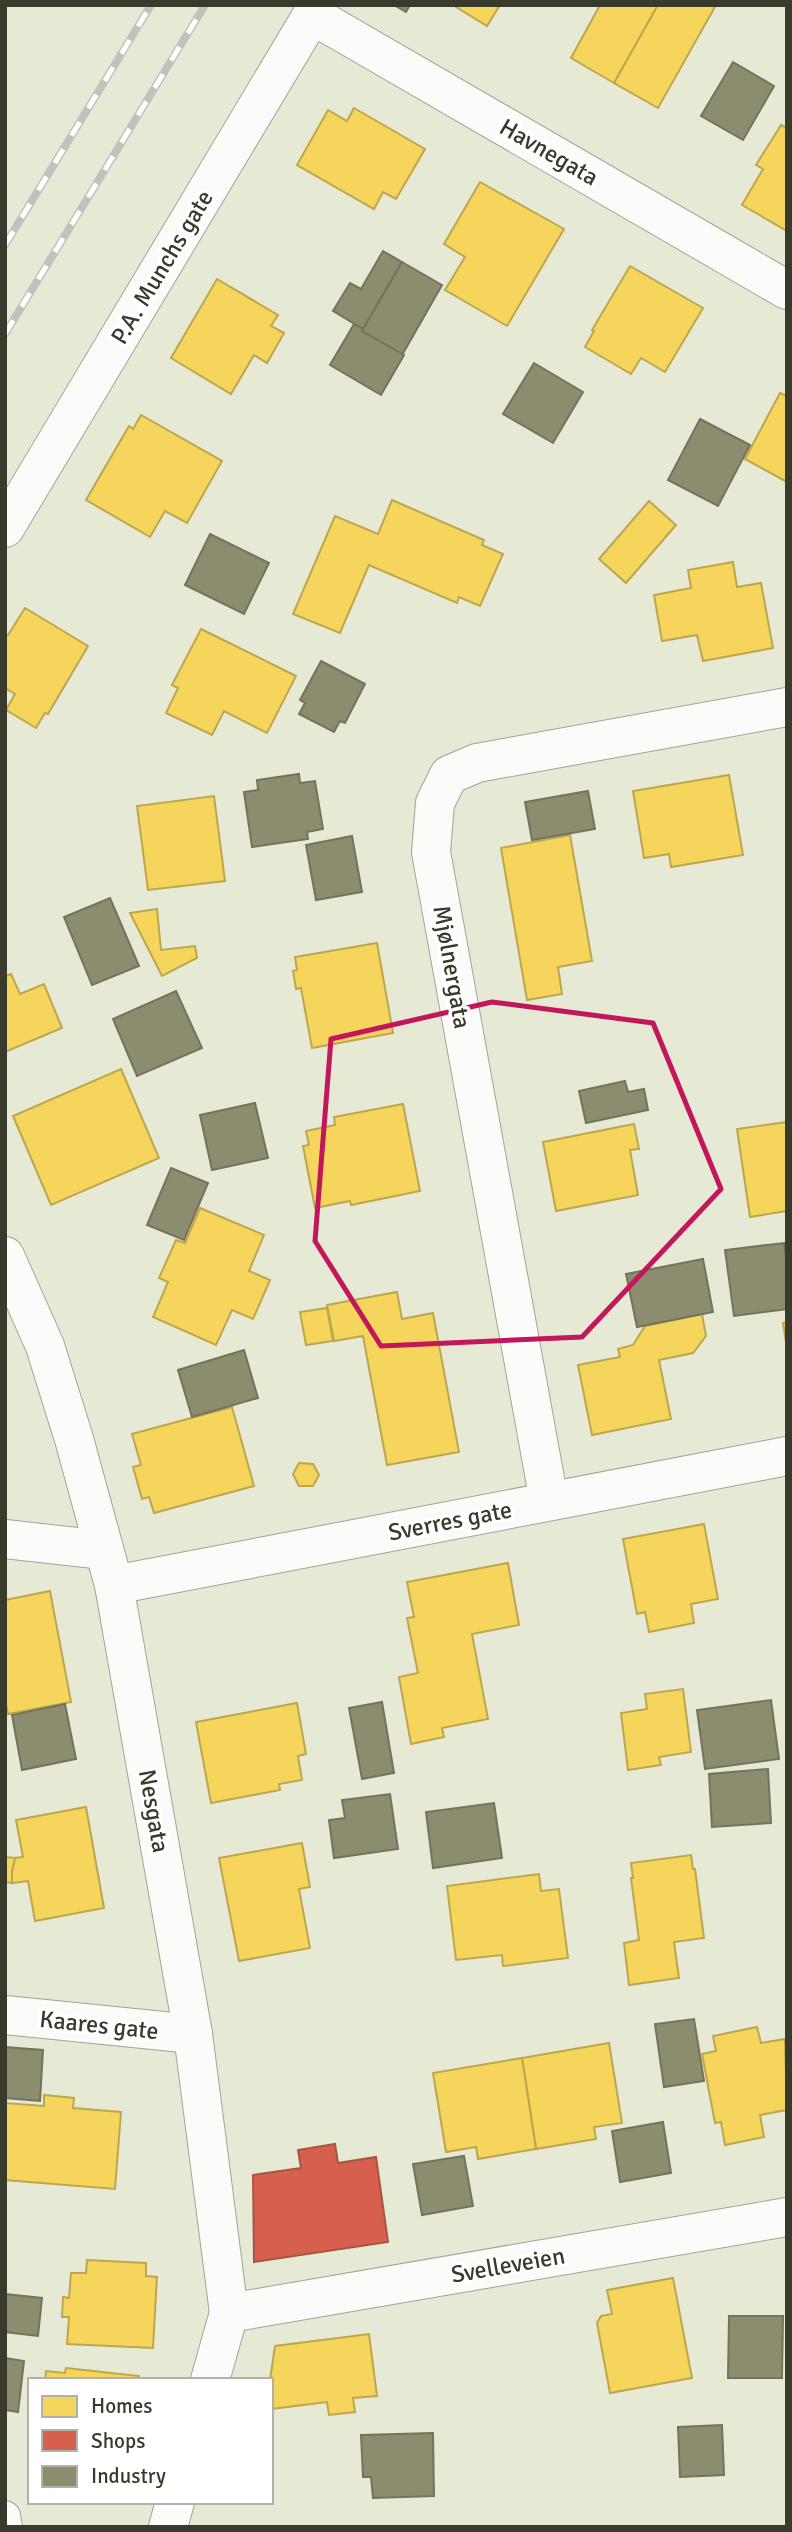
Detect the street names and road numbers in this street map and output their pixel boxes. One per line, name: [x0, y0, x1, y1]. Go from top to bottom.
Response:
street label: Havnegata: [494, 112, 604, 192]
street label: P.A. Munchs gate: [104, 185, 220, 349]
street label: Mjølnergata: [426, 903, 478, 1031]
street label: Sverres gate: [386, 1494, 514, 1548]
street label: Nesgata: [132, 1767, 176, 1855]
street label: Kaares gate: [38, 2004, 160, 2046]
street label: Svelleveien: [449, 2240, 567, 2290]

